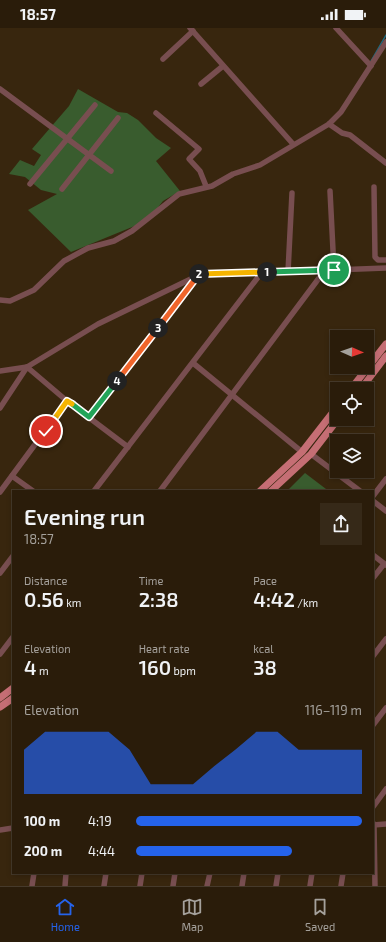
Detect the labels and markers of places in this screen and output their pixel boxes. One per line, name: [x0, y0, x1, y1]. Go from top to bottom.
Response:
pin: [317, 253, 351, 287]
pin: 1: [257, 262, 277, 282]
pin: 2: [189, 264, 209, 284]
pin: 3: [148, 318, 168, 338]
pin: 4: [107, 371, 127, 391]
pin: [29, 414, 63, 448]

